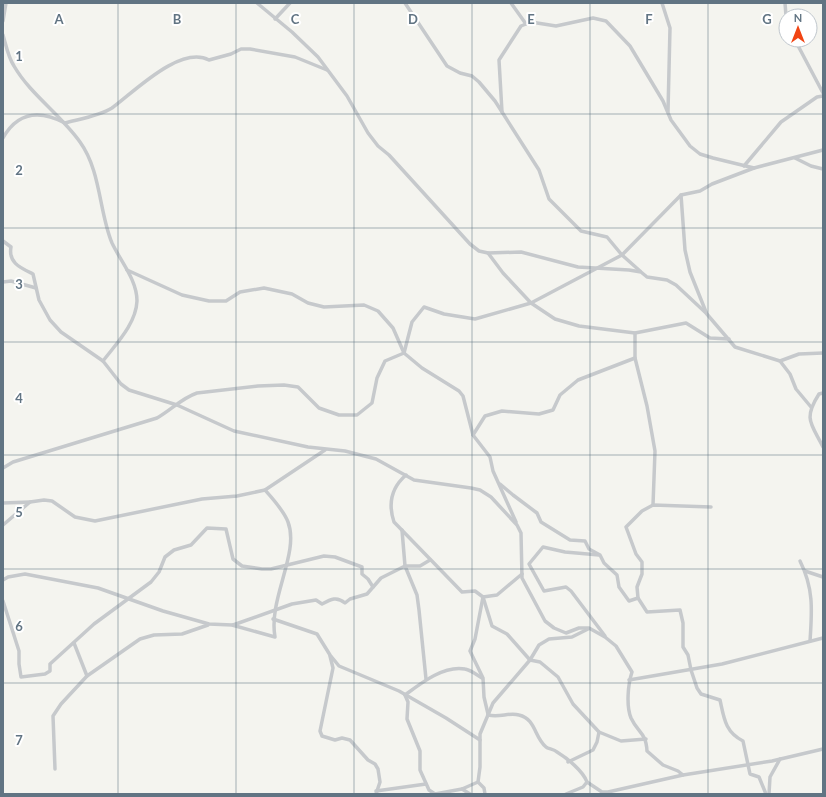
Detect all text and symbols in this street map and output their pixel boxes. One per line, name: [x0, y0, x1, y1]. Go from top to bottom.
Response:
north arrow: [778, 8, 818, 48]
text: A: [53, 11, 64, 27]
text: B: [173, 11, 182, 27]
text: C: [291, 11, 300, 27]
text: D: [408, 11, 418, 27]
text: E: [527, 11, 535, 27]
text: F: [645, 11, 653, 27]
text: G: [762, 11, 772, 27]
text: N: [794, 11, 802, 24]
text: 1: [15, 48, 23, 64]
text: 2: [15, 162, 23, 178]
text: 3: [15, 276, 23, 292]
text: 4: [15, 390, 23, 406]
text: 5: [15, 504, 23, 520]
text: 6: [15, 618, 23, 634]
text: 7: [15, 732, 23, 748]

